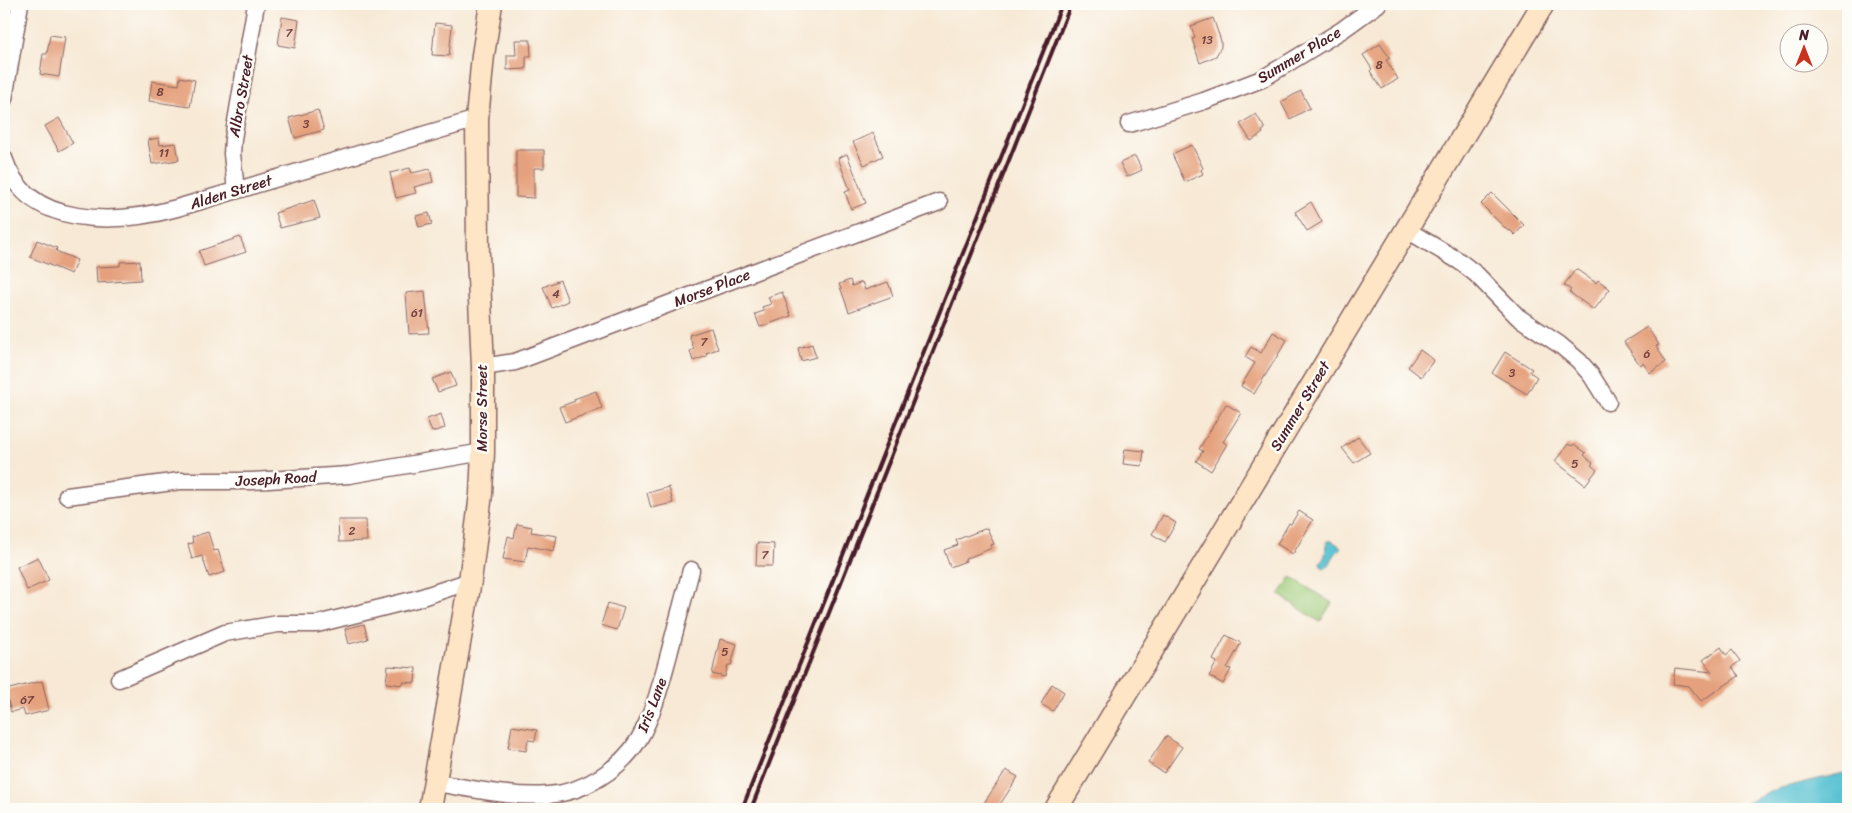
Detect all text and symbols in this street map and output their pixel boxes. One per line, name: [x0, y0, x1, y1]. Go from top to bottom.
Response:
street label: Summer Place: [1252, 19, 1346, 90]
house number: 7: [286, 22, 294, 44]
north arrow: [1780, 22, 1830, 72]
text: N: [1798, 23, 1809, 48]
house number: 13: [1201, 29, 1213, 51]
street label: Albro Street: [221, 52, 261, 140]
house number: 8: [1375, 54, 1383, 76]
house number: 8: [156, 81, 164, 103]
house number: 3: [303, 113, 310, 135]
house number: 11: [159, 142, 169, 164]
street label: Alden Street: [186, 167, 276, 217]
street label: Morse Place: [670, 261, 754, 315]
house number: 4: [552, 283, 560, 305]
house number: 61: [411, 302, 423, 324]
house number: 7: [701, 331, 709, 353]
house number: 6: [1644, 343, 1651, 365]
street label: Summer Street: [1263, 355, 1338, 456]
house number: 3: [1509, 362, 1516, 384]
street label: Morse Street: [469, 364, 495, 452]
house number: 5: [1571, 453, 1579, 475]
street label: Joseph Road: [234, 464, 318, 494]
house number: 2: [349, 520, 356, 542]
house number: 7: [762, 544, 770, 566]
house number: 5: [721, 641, 729, 663]
street label: Iris Lane: [629, 674, 674, 737]
house number: 67: [20, 689, 35, 711]

